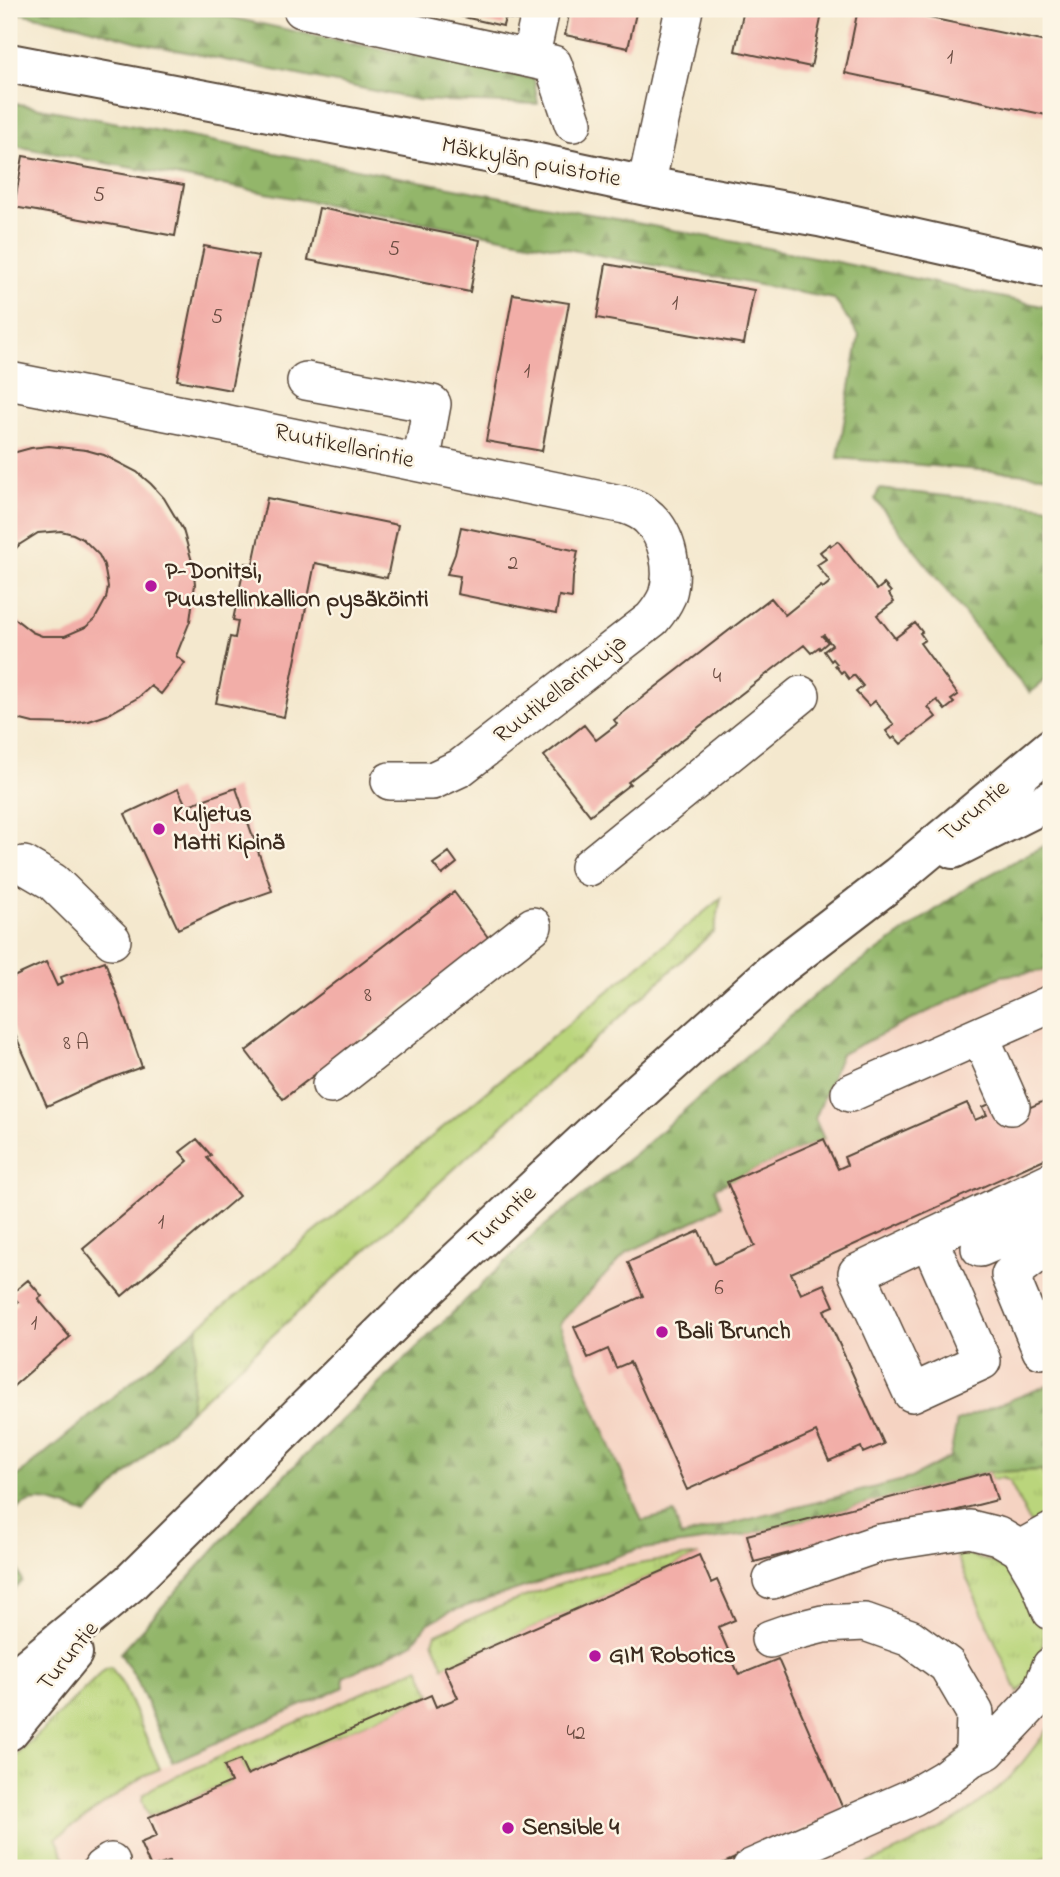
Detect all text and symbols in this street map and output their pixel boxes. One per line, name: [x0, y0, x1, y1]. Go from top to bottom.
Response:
house number: 1: [947, 43, 954, 73]
street label: Mäkkylän puistotie: [438, 128, 624, 199]
house number: 5: [93, 181, 105, 211]
house number: 5: [388, 235, 400, 265]
house number: 1: [672, 289, 679, 319]
house number: 5: [211, 303, 223, 333]
house number: 1: [524, 357, 531, 387]
street label: Ruutikellarintie: [271, 415, 417, 479]
house number: 2: [508, 549, 518, 579]
place label: P-Donitsi, Puustellinkallion pysäköinti: [165, 555, 428, 619]
marker: P-Donitsi, Puustellinkallion pysäköinti: [143, 578, 159, 594]
street label: Ruutikellarinkuja: [487, 627, 635, 753]
house number: 4: [713, 662, 722, 692]
street label: Turuntie: [932, 772, 1018, 852]
place label: Kuljetus Matti Kipinä: [173, 798, 285, 861]
marker: Kuljetus Matti Kipinä: [151, 821, 167, 837]
house number: 8: [364, 981, 372, 1011]
house number: 8 A: [63, 1029, 89, 1059]
street label: Turuntie: [461, 1177, 545, 1259]
house number: 1: [158, 1208, 165, 1238]
house number: 6: [714, 1274, 724, 1304]
house number: 1: [31, 1309, 38, 1339]
place label: Bali Brunch: [675, 1315, 791, 1350]
marker: Bali Brunch: [654, 1324, 670, 1340]
street label: Turuntie: [30, 1614, 109, 1700]
place label: GIM Robotics: [609, 1639, 736, 1674]
marker: GIM Robotics: [587, 1648, 603, 1664]
house number: 42: [566, 1719, 586, 1749]
place label: Sensible 4: [522, 1811, 619, 1846]
marker: Sensible 4: [500, 1820, 516, 1836]

